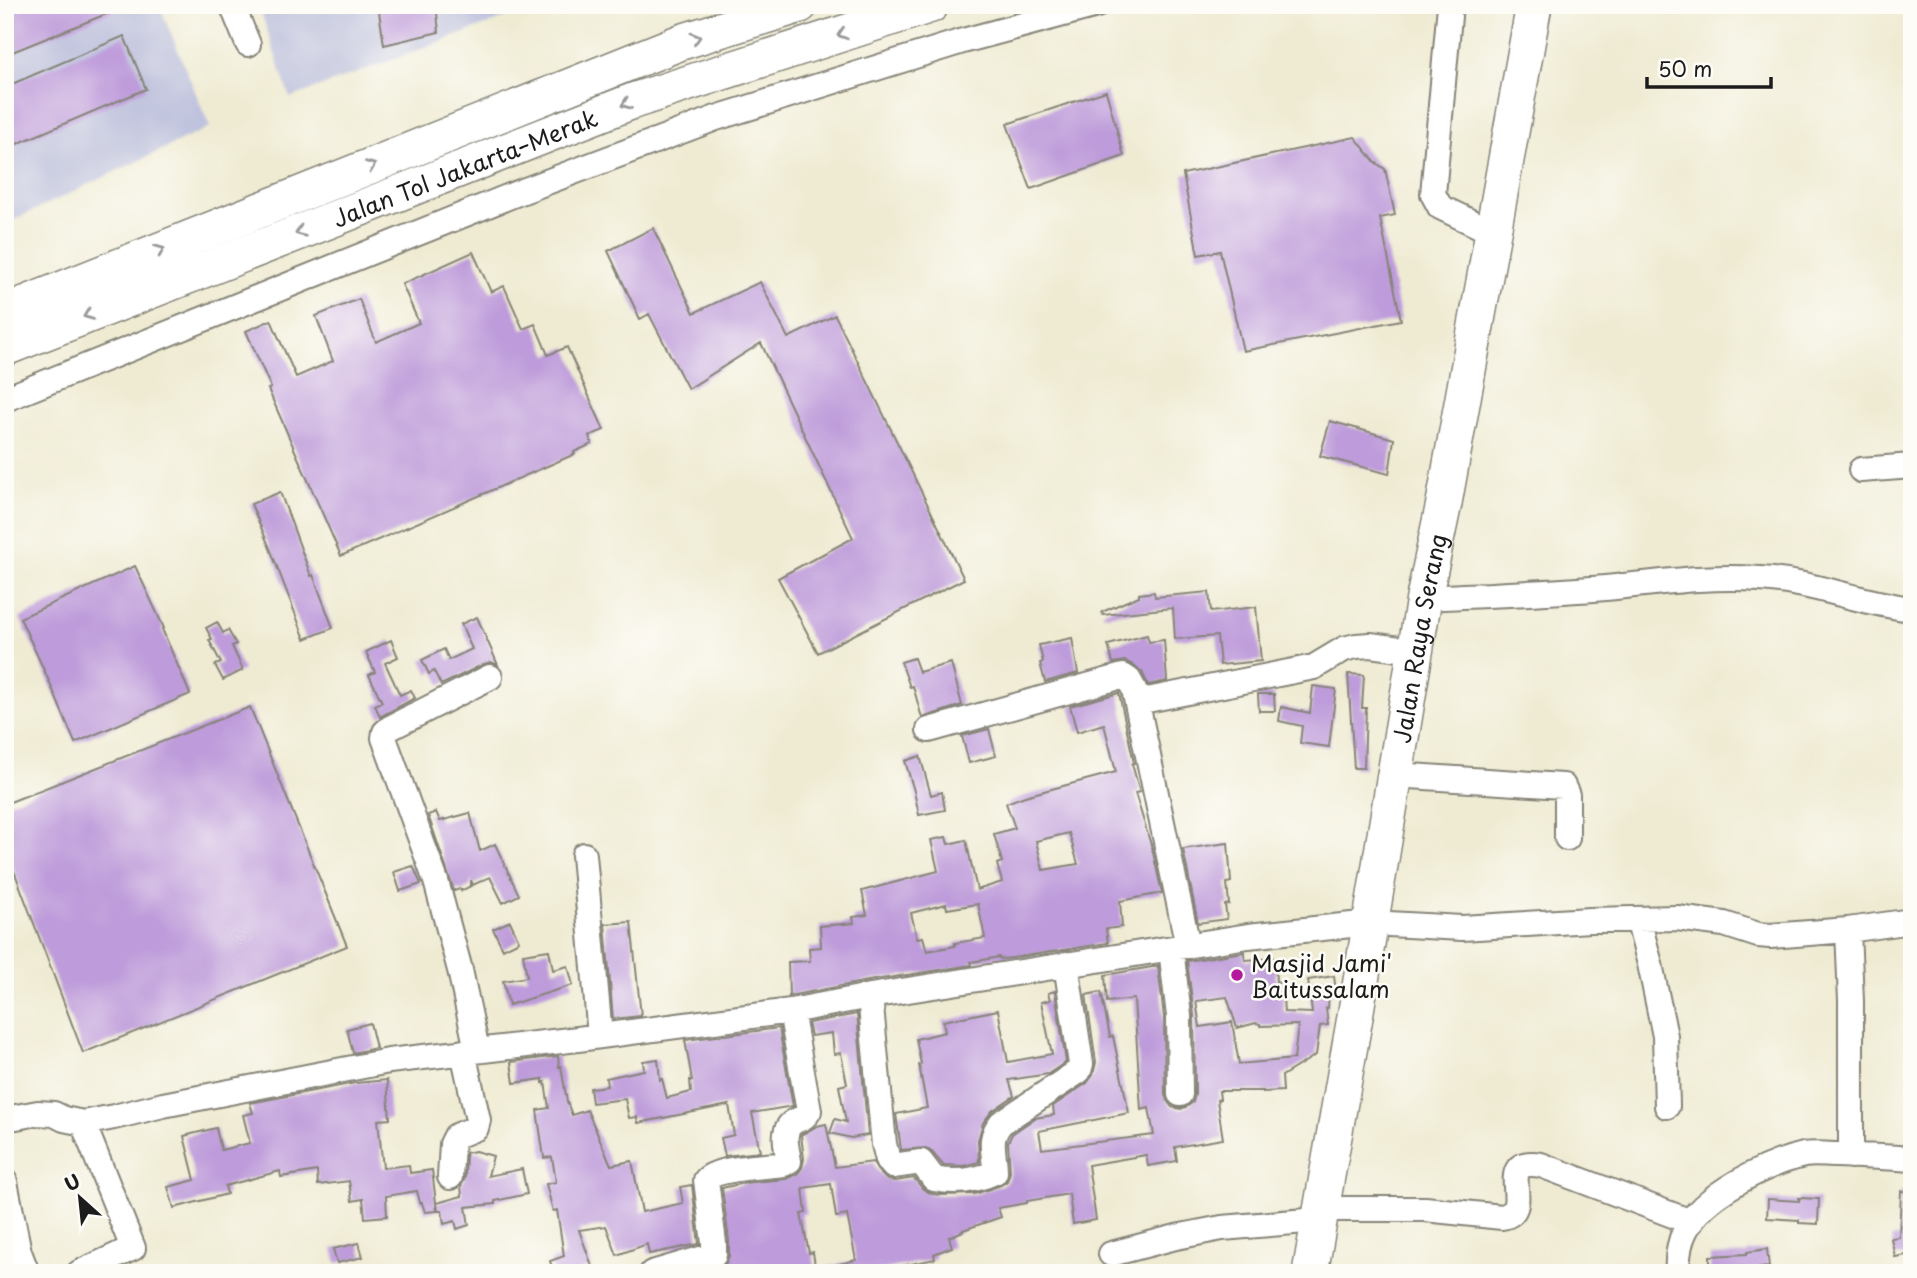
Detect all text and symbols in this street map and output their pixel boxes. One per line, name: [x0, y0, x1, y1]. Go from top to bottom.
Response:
one-way arrow: [837, 25, 849, 40]
one-way arrow: [690, 31, 702, 46]
scale bar: [1647, 46, 1772, 90]
text: 50 m: [1658, 52, 1712, 84]
one-way arrow: [620, 96, 632, 110]
street label: Jalan Tol Jakarta–Merak: [327, 99, 602, 235]
one-way arrow: [364, 161, 376, 175]
one-way arrow: [295, 224, 307, 238]
one-way arrow: [153, 245, 165, 259]
one-way arrow: [83, 307, 95, 321]
street label: Jalan Raya Serang: [1383, 530, 1455, 746]
place label: Masjid Jami' Baitussalam: [1251, 945, 1392, 1006]
marker: Masjid Jami' Baitussalam: [1229, 967, 1245, 983]
north arrow: [46, 1162, 116, 1232]
text: U: [59, 1166, 85, 1198]

